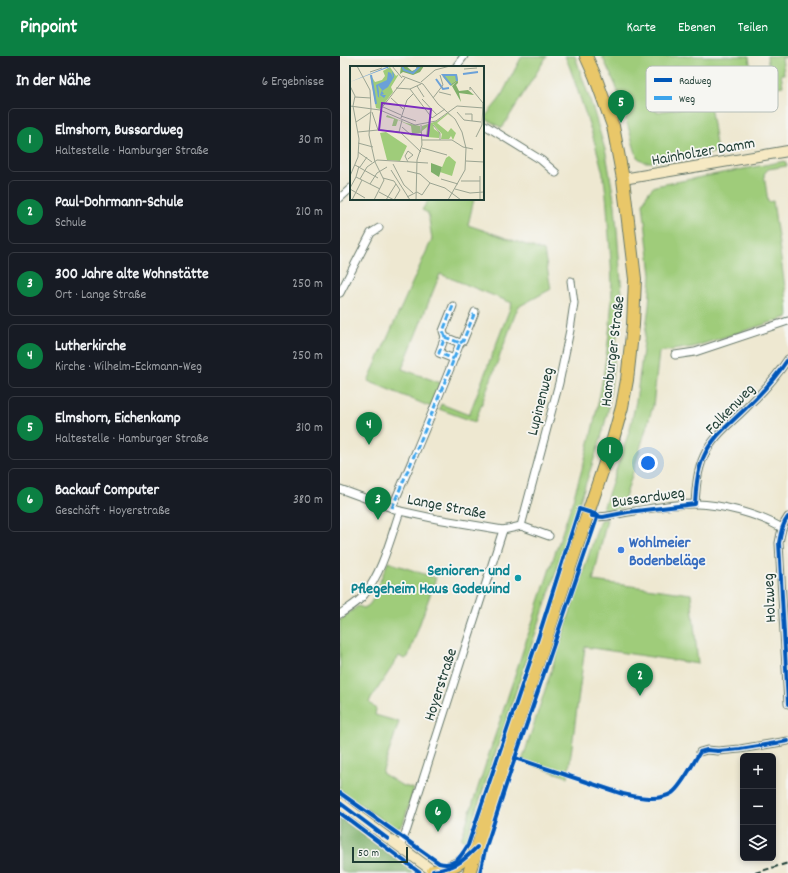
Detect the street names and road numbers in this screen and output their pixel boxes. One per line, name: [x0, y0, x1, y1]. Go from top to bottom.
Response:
street label: Hainholzer Damm: [650, 132, 757, 173]
street label: Hamburger Straße: [595, 295, 632, 408]
street label: Lupinenweg: [522, 365, 561, 438]
street label: Falkenweg: [700, 379, 761, 441]
street label: Bussardweg: [610, 482, 686, 515]
street label: Lange Straße: [405, 489, 488, 526]
street label: Holzweg: [758, 573, 783, 623]
street label: Hoyerstraße: [419, 645, 464, 724]

